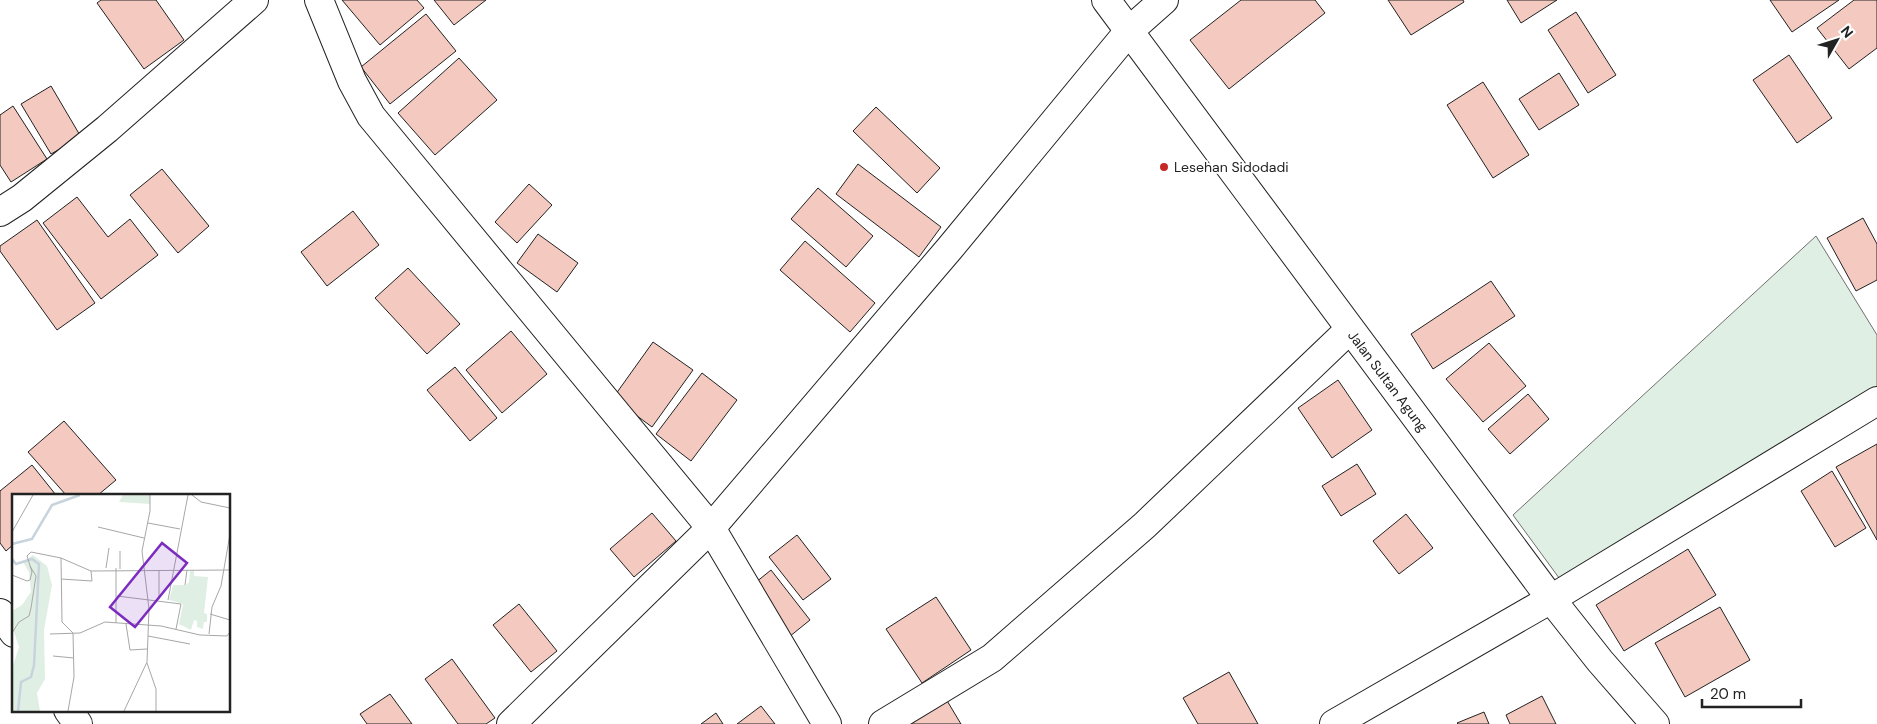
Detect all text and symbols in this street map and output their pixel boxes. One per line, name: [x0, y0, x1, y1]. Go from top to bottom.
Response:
north arrow: [1812, 15, 1862, 65]
text: N: [1837, 22, 1857, 41]
place label: Lesehan Sidodadi: [1174, 158, 1289, 176]
marker: Lesehan Sidodadi: [1158, 161, 1170, 173]
street label: Jalan Sultan Agung: [1344, 327, 1432, 435]
inset map: [12, 494, 230, 712]
scale bar: [1702, 676, 1801, 708]
text: 20 m: [1710, 684, 1746, 704]

